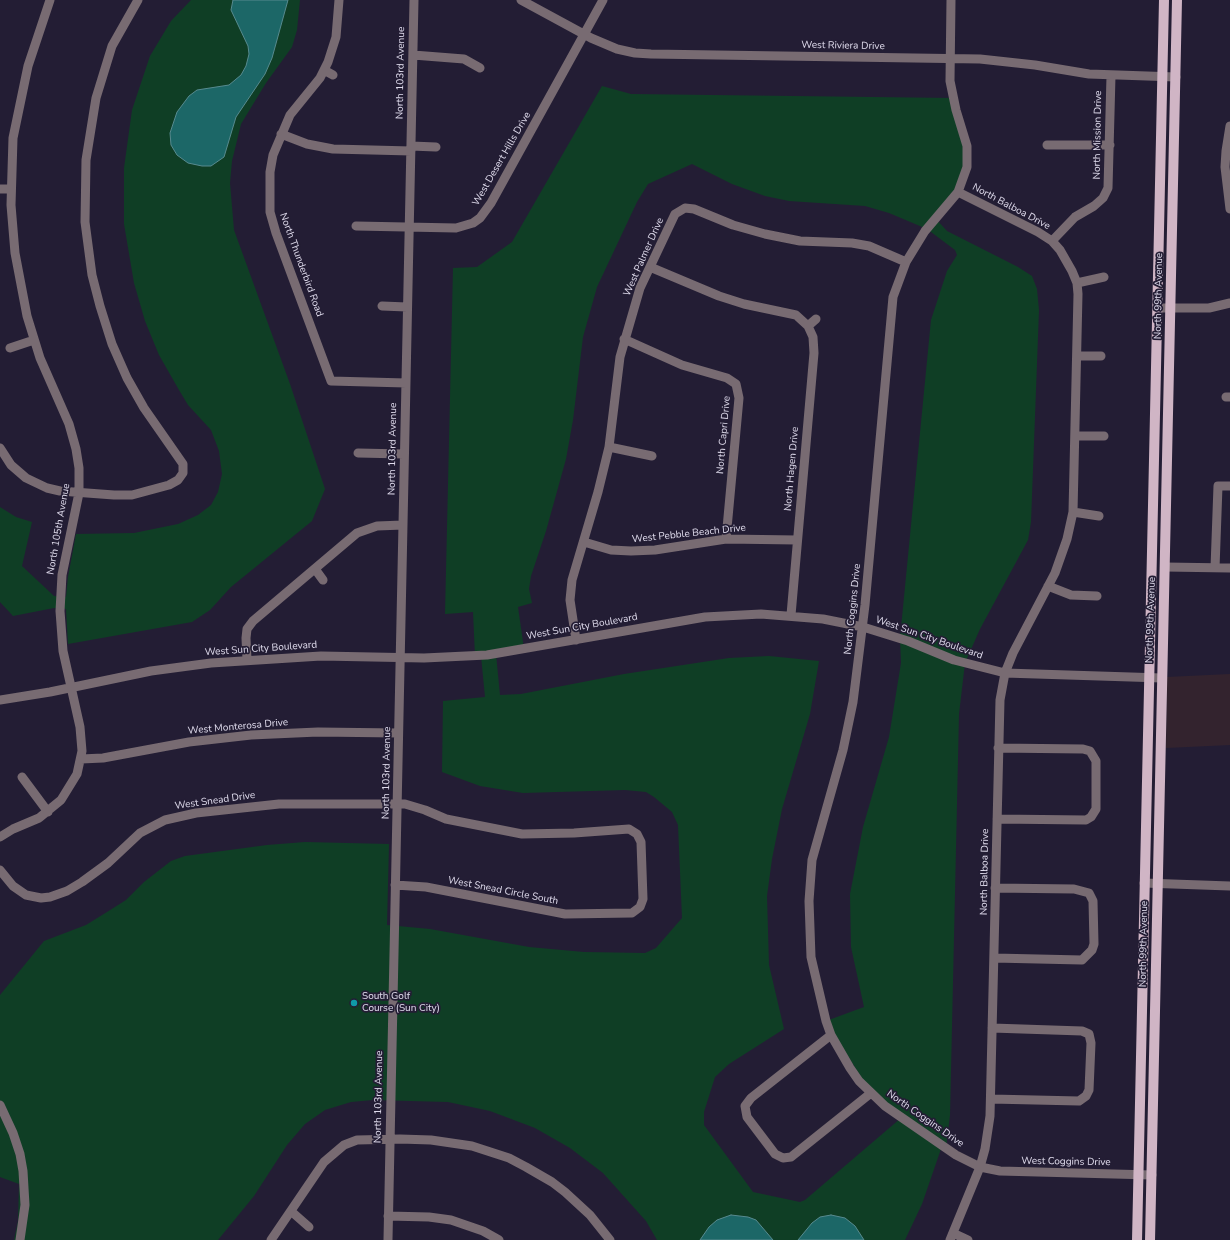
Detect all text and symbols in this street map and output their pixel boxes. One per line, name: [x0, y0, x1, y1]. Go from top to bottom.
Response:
street label: North 103rd Avenue: [394, 27, 408, 119]
street label: West Riviera Drive: [801, 39, 885, 53]
street label: North Mission Drive: [1091, 90, 1105, 180]
street label: West Desert Hills Drive: [470, 110, 534, 208]
street label: North Balboa Drive: [970, 181, 1052, 233]
street label: North Thunderbird Road: [277, 211, 325, 319]
street label: West Palmer Drive: [621, 216, 667, 298]
street label: North 99th Avenue: [1152, 253, 1166, 339]
street label: North Capri Drive: [715, 395, 733, 475]
street label: North 103rd Avenue: [386, 403, 400, 495]
street label: North Hagen Drive: [782, 426, 802, 512]
street label: North 105th Avenue: [45, 482, 73, 576]
street label: West Pebble Beach Drive: [631, 522, 747, 546]
street label: North Coggins Drive: [842, 563, 864, 655]
street label: North 99th Avenue: [1143, 577, 1159, 663]
street label: West Sun City Boulevard: [525, 611, 639, 643]
street label: West Sun City Boulevard: [874, 614, 984, 662]
street label: West Sun City Boulevard: [204, 639, 318, 659]
street label: West Monterosa Drive: [187, 717, 289, 737]
street label: North 103rd Avenue: [380, 727, 394, 819]
street label: West Snead Drive: [174, 789, 256, 813]
street label: North Balboa Drive: [978, 829, 992, 915]
street label: West Snead Circle South: [447, 874, 559, 908]
street label: North 99th Avenue: [1137, 901, 1151, 987]
place label: South Golf Course (Sun City): [362, 991, 440, 1014]
marker: South Golf Course (Sun City): [349, 998, 359, 1008]
street label: North 103rd Avenue: [372, 1051, 386, 1143]
street label: North Coggins Drive: [884, 1088, 966, 1150]
street label: West Coggins Drive: [1021, 1155, 1111, 1169]

